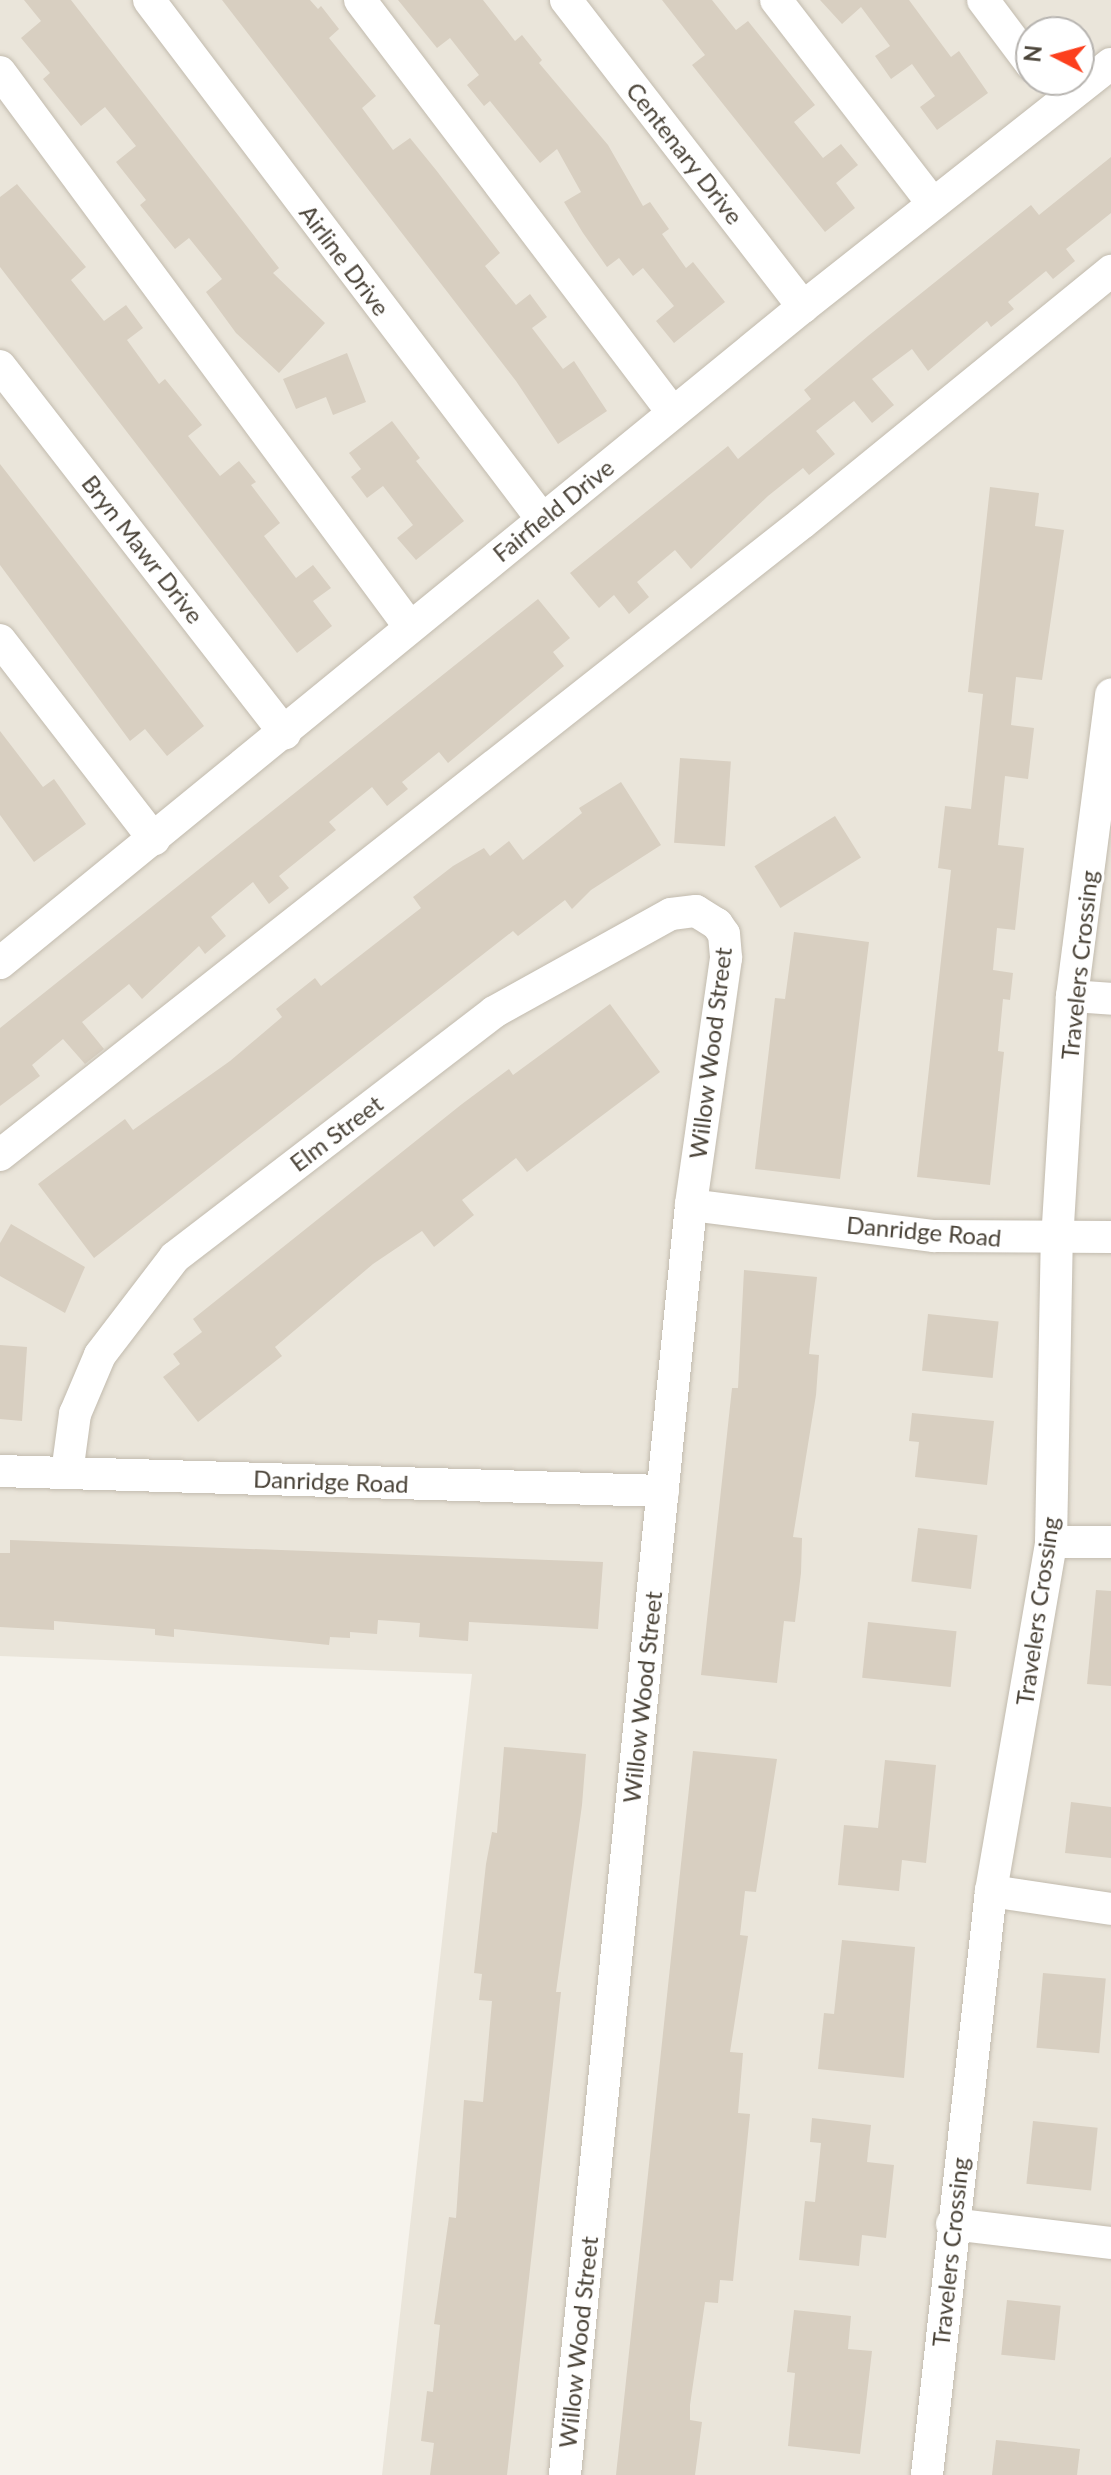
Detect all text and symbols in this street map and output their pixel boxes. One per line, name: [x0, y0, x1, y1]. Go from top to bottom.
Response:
north arrow: [1015, 16, 1095, 96]
text: N: [1018, 44, 1047, 63]
street label: Centenary Drive: [620, 76, 750, 230]
street label: Airline Drive: [294, 199, 396, 321]
street label: Fairfield Drive: [487, 453, 619, 567]
street label: Bryn Mawr Drive: [76, 469, 210, 629]
street label: Travelers Crossing: [1055, 869, 1103, 1061]
street label: Willow Wood Street: [683, 945, 737, 1161]
street label: Elm Street: [284, 1089, 388, 1177]
street label: Danridge Road: [845, 1210, 1003, 1252]
street label: Danridge Road: [253, 1464, 409, 1498]
street label: Travelers Crossing: [1010, 1515, 1064, 1707]
street label: Willow Wood Street: [617, 1589, 667, 1805]
street label: Travelers Crossing: [926, 2156, 974, 2348]
street label: Willow Wood Street: [553, 2234, 603, 2450]

